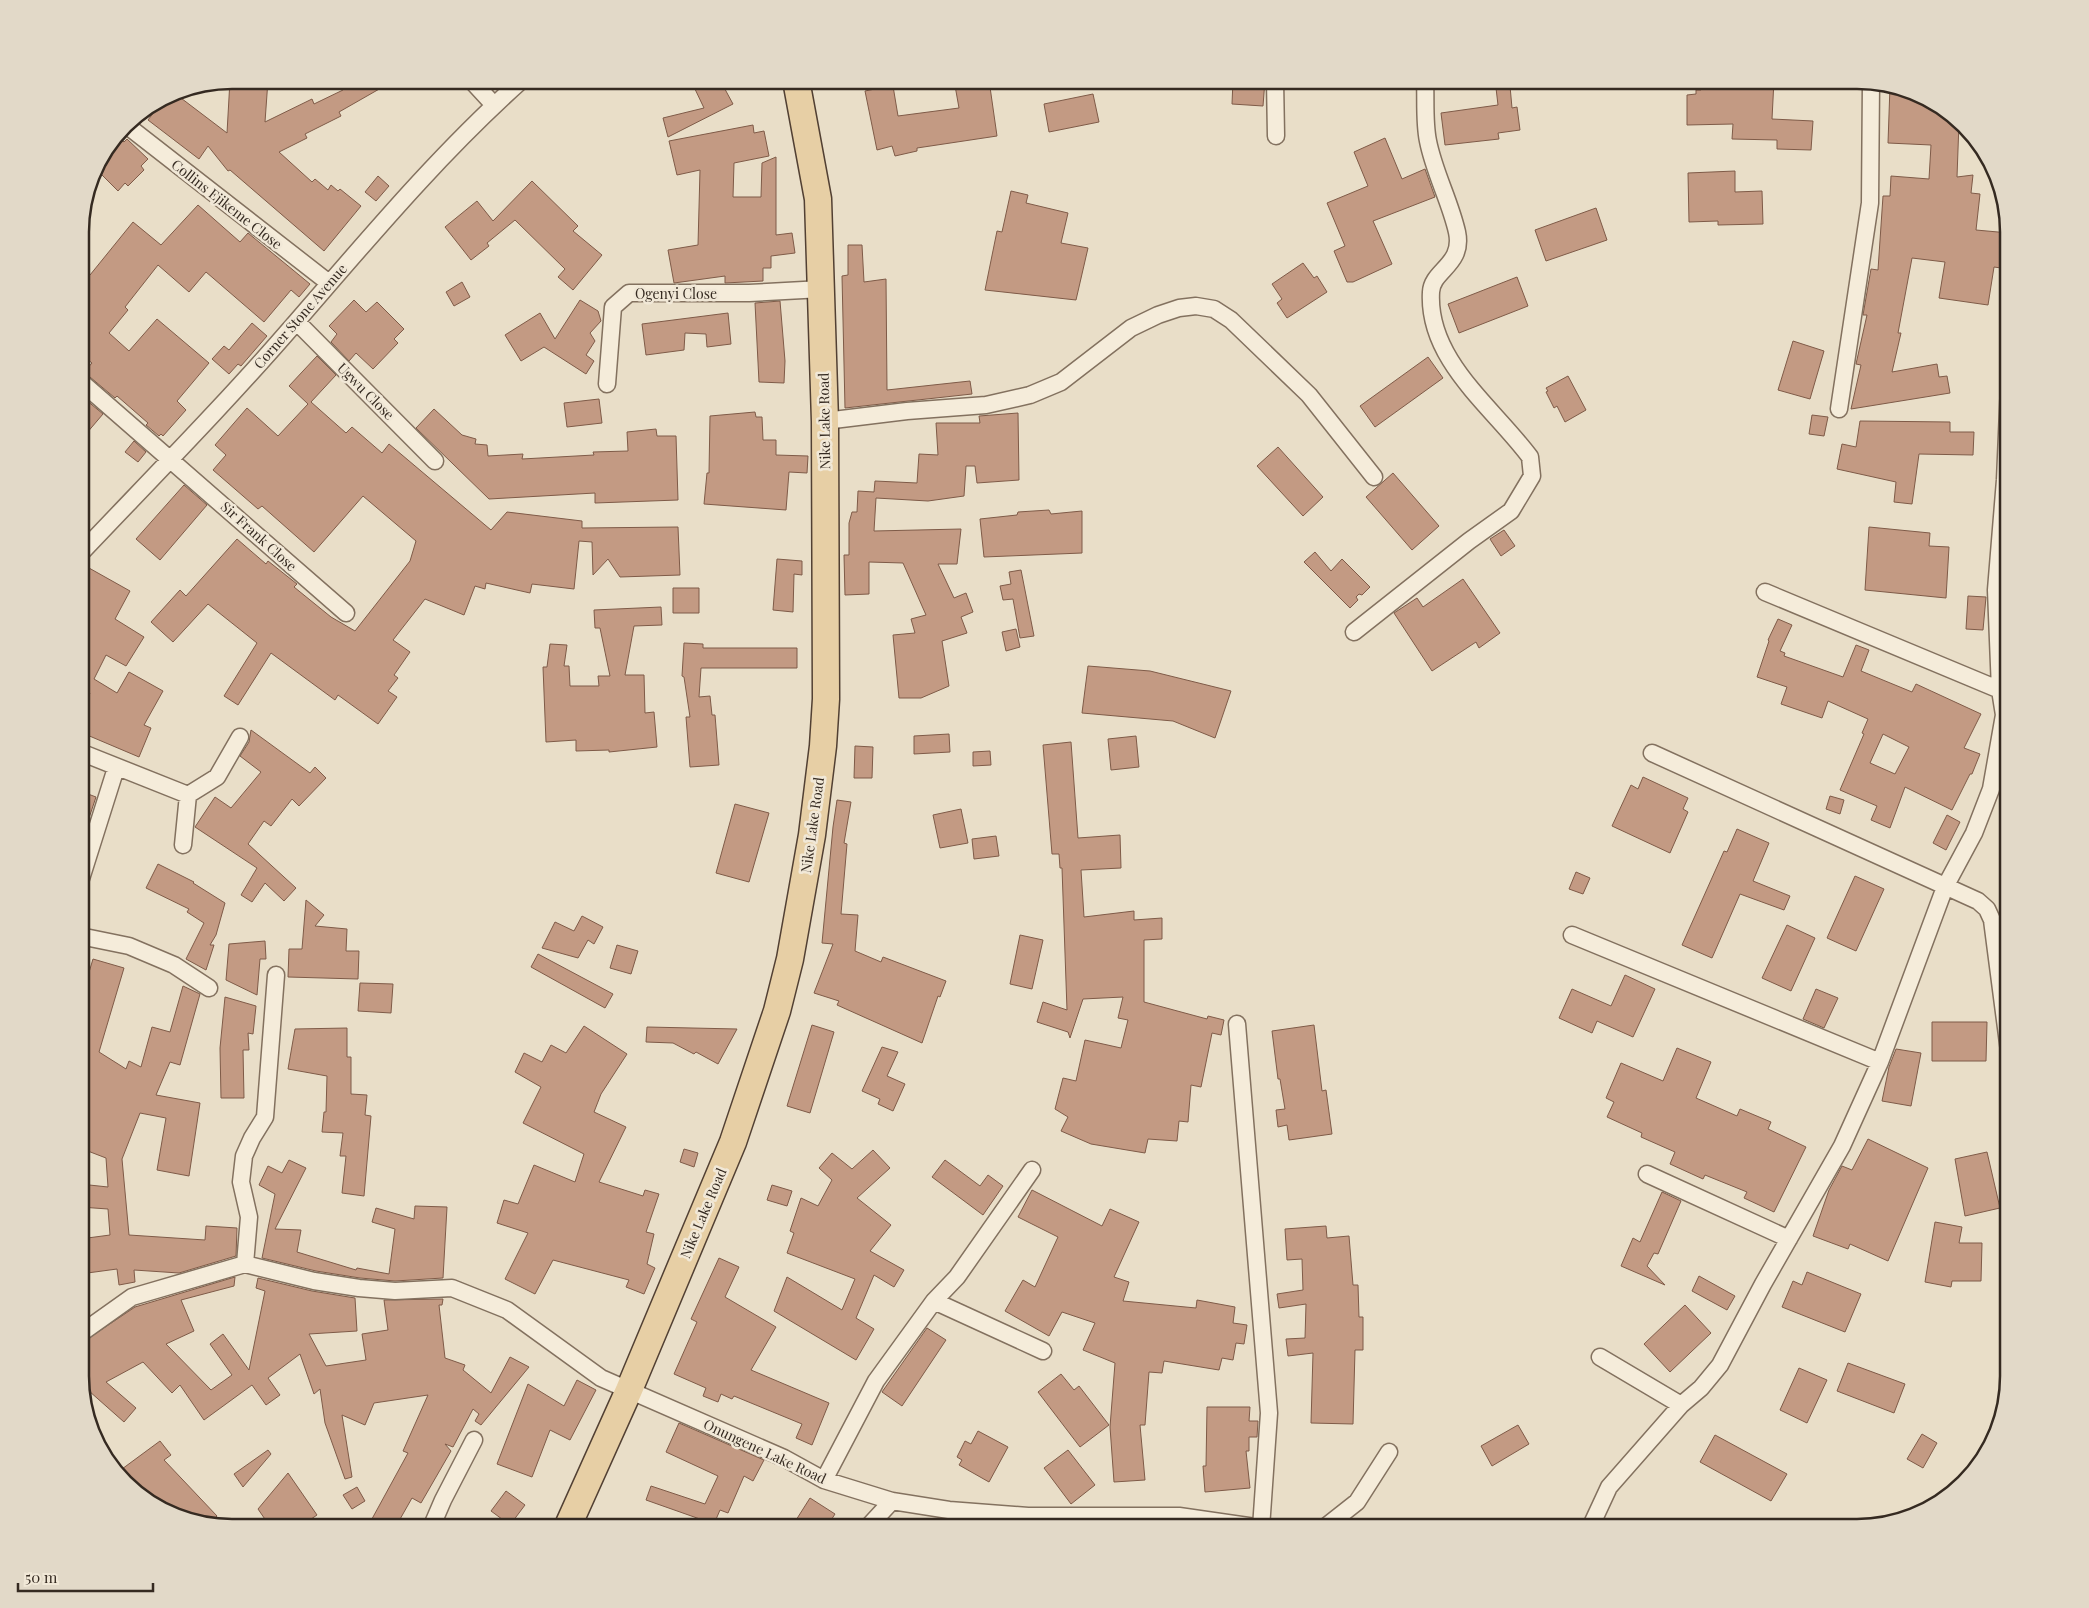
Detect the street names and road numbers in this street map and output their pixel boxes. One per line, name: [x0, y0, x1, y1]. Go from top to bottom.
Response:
street label: Collins Ejikeme Close: [168, 155, 286, 253]
street label: Corner Stone Avenue: [249, 259, 351, 373]
street label: Ogenyi Close: [635, 284, 717, 303]
street label: Ugwu Close: [333, 358, 399, 424]
street label: Nike Lake Road: [814, 373, 834, 469]
street label: Sir Frank Close: [217, 497, 301, 575]
street label: Nike Lake Road: [796, 776, 828, 874]
street label: Nike Lake Road: [675, 1165, 731, 1261]
street label: Onungene Lake Road: [701, 1414, 829, 1488]

